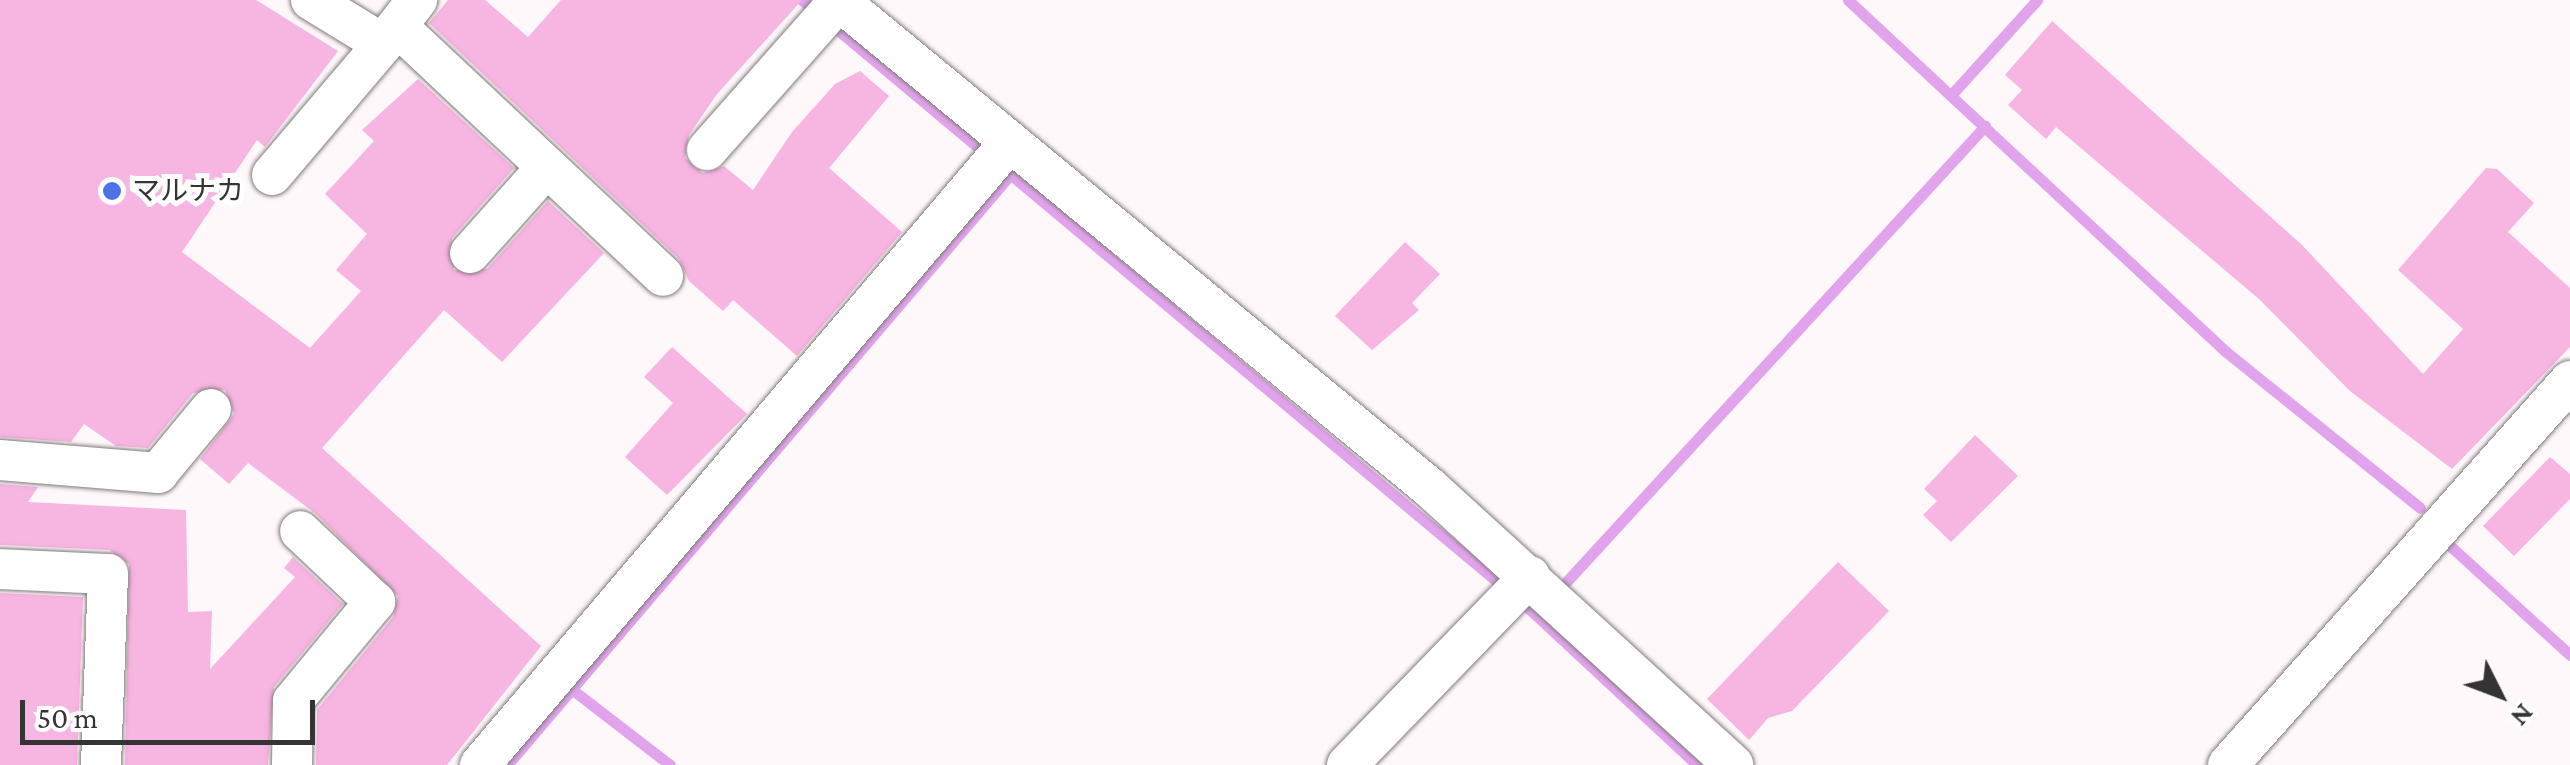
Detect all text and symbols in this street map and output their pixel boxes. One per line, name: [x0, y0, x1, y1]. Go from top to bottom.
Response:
place label: マルナカ: [132, 174, 244, 208]
marker: マルナカ: [101, 180, 123, 202]
north arrow: [2450, 645, 2550, 745]
scale bar: [25, 680, 320, 742]
text: N: [2505, 698, 2541, 733]
text: 50 m: [37, 701, 98, 734]

